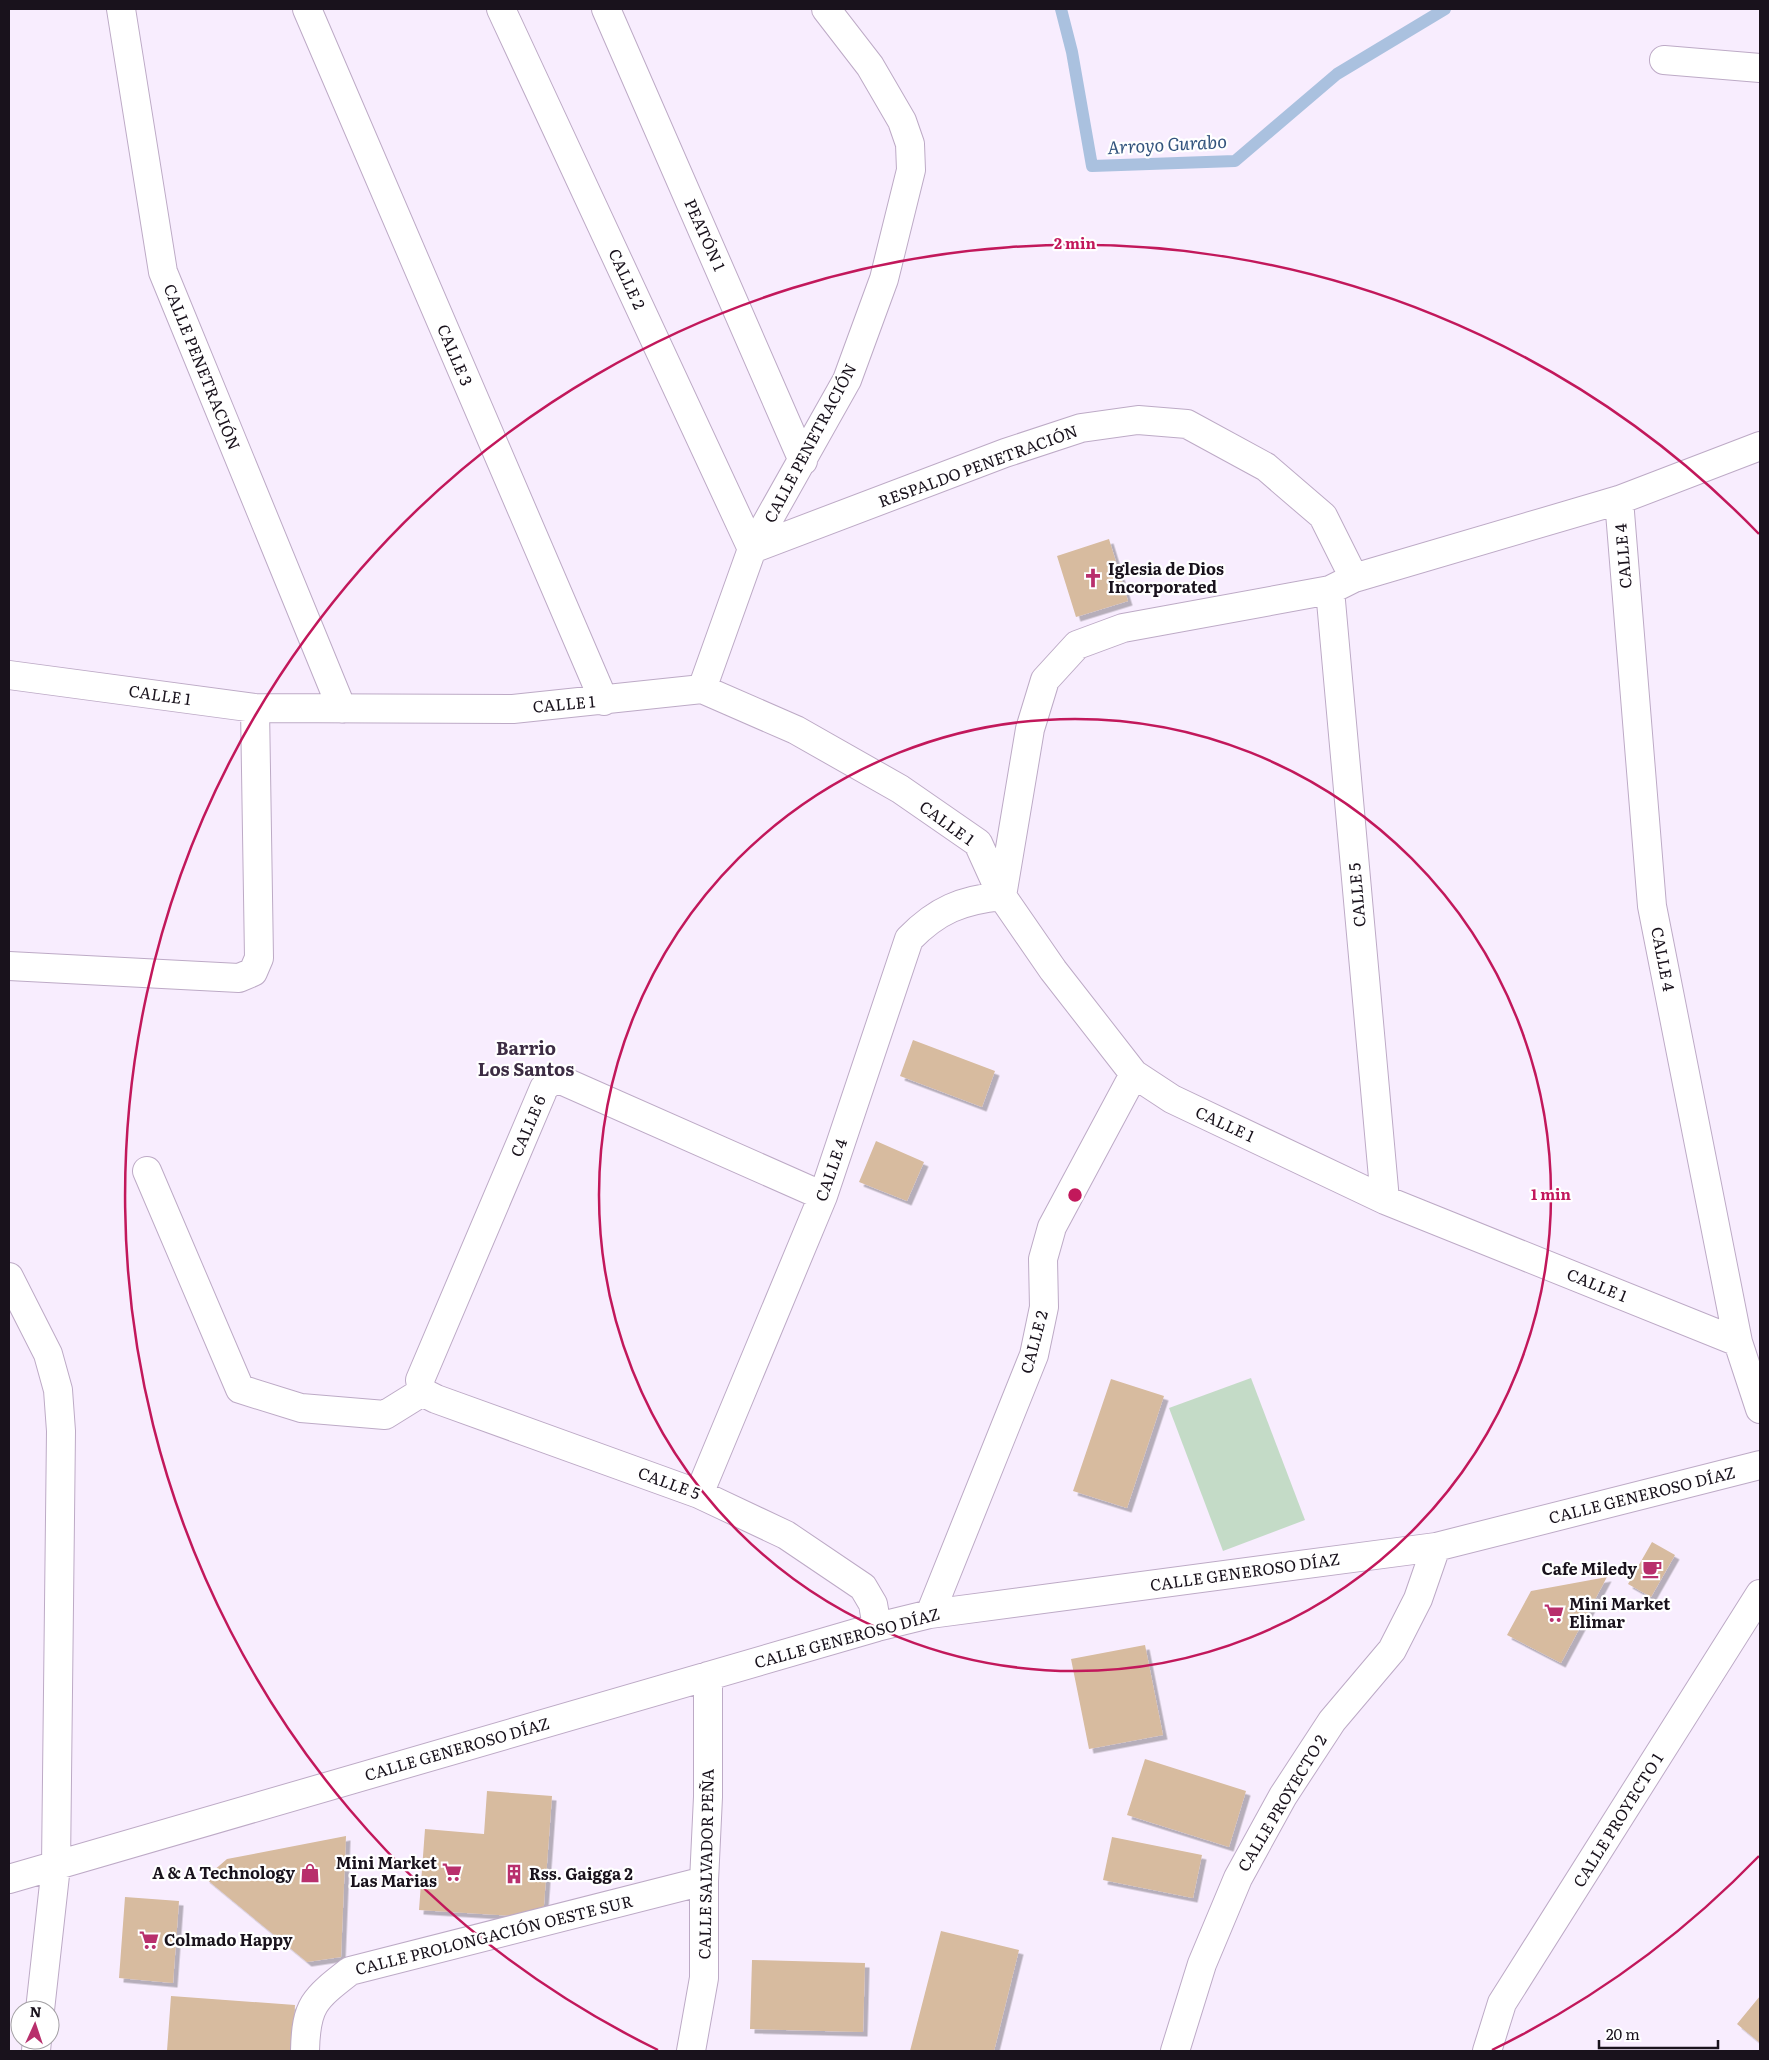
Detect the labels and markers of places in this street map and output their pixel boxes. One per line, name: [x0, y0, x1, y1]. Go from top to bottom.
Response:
place label: Iglesia de Dios Incorporated: [1108, 556, 1224, 598]
church icon: Iglesia de Dios Incorporated: [1082, 567, 1104, 589]
centre of rings: [1066, 1186, 1084, 1204]
place label: Cafe Miledy: [1541, 1556, 1637, 1580]
cafe icon: Cafe Miledy: [1641, 1558, 1663, 1580]
place label: Mini Market Elimar: [1569, 1591, 1670, 1633]
supermarket icon: Mini Market Elimar: [1543, 1602, 1565, 1624]
place label: Mini Market Las Marias: [336, 1850, 437, 1892]
place label: A & A Technology: [152, 1860, 295, 1884]
supermarket icon: Mini Market Las Marias: [441, 1861, 463, 1883]
place label: Rss. Gaigga 2: [529, 1861, 633, 1885]
shop icon: A & A Technology: [299, 1862, 321, 1884]
building icon: Rss. Gaigga 2: [503, 1863, 525, 1885]
place label: Colmado Happy: [164, 1927, 293, 1951]
supermarket icon: Colmado Happy: [138, 1929, 160, 1951]

